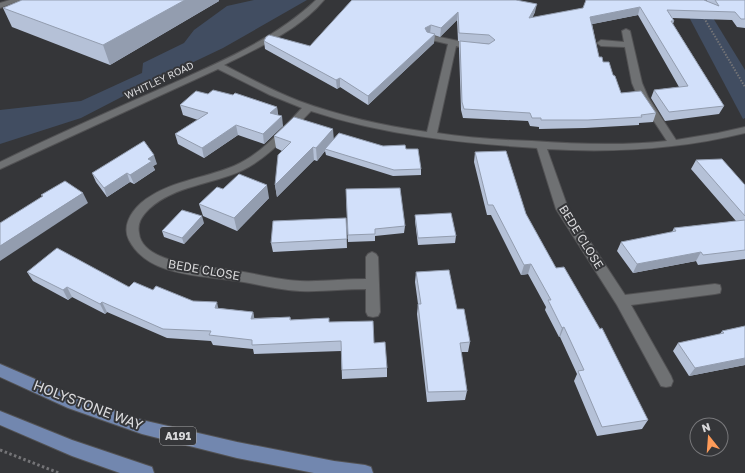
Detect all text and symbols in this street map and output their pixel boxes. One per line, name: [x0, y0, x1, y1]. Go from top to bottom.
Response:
street label: WHITLEY ROAD: [122, 59, 196, 101]
street label: BEDE CLOSE: [556, 202, 607, 271]
street label: BEDE CLOSE: [167, 256, 241, 283]
street label: HOLYSTONE WAY: [31, 376, 145, 433]
north arrow: [689, 417, 729, 457]
text: N: [700, 420, 712, 434]
road number: A191: [160, 427, 196, 445]

